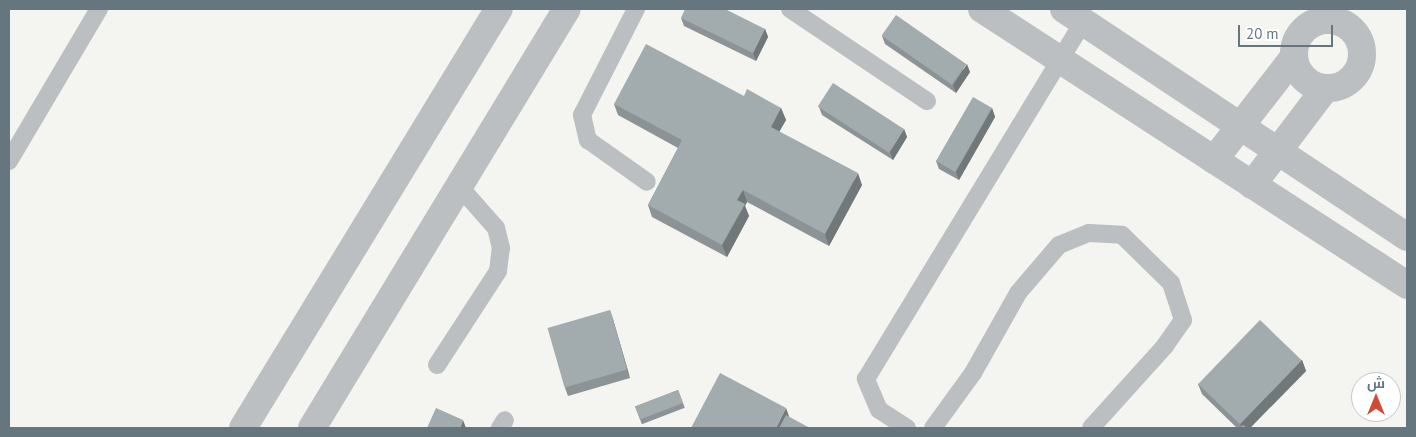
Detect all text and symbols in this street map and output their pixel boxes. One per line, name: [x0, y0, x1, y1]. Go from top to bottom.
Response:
scale bar: [1241, 15, 1336, 47]
text: 20 m: [1246, 24, 1279, 43]
north arrow: [1351, 372, 1401, 422]
text: ش: [1367, 374, 1385, 392]

